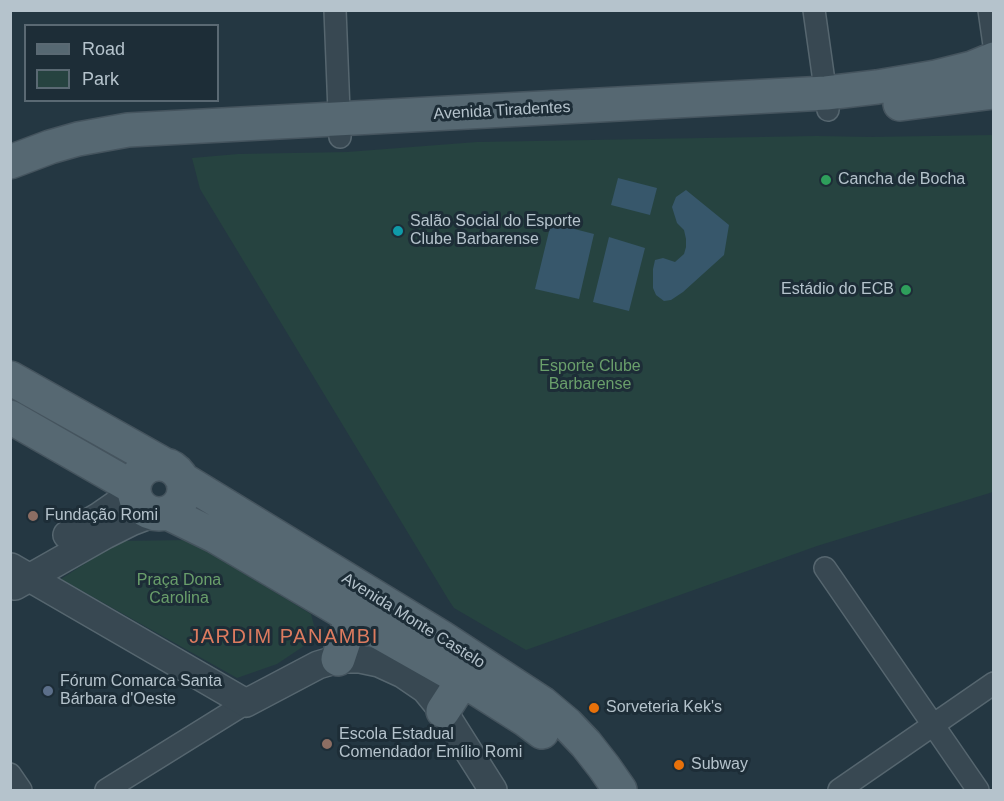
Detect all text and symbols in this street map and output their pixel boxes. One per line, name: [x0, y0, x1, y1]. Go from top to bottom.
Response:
legend: [24, 24, 219, 102]
text: Road: [82, 39, 125, 59]
text: Park: [82, 69, 119, 89]
street label: Avenida Tiradentes: [433, 98, 571, 124]
place label: Cancha de Bocha: [838, 170, 965, 190]
marker: Cancha de Bocha: [819, 173, 833, 187]
place label: Salão Social do Esporte Clube Barbarense: [410, 212, 581, 250]
marker: Salão Social do Esporte Clube Barbarense: [391, 224, 405, 238]
place label: Estádio do ECB: [781, 280, 894, 300]
marker: Estádio do ECB: [899, 283, 913, 297]
park label: Esporte Clube Barbarense: [539, 357, 641, 395]
place label: Fundação Romi: [45, 506, 158, 526]
marker: Fundação Romi: [26, 509, 40, 523]
street label: Avenida Monte Castelo: [338, 569, 488, 673]
park label: Praça Dona Carolina: [137, 571, 221, 609]
district label: JARDIM PANAMBI: [189, 625, 379, 649]
place label: Fórum Comarca Santa Bárbara d'Oeste: [60, 672, 222, 710]
marker: Fórum Comarca Santa Bárbara d'Oeste: [41, 684, 55, 698]
place label: Sorveteria Kek's: [606, 698, 722, 718]
marker: Sorveteria Kek's: [587, 701, 601, 715]
place label: Escola Estadual Comendador Emílio Romi: [339, 725, 522, 763]
marker: Escola Estadual Comendador Emílio Romi: [320, 737, 334, 751]
place label: Subway: [691, 755, 748, 775]
marker: Subway: [672, 758, 686, 772]

